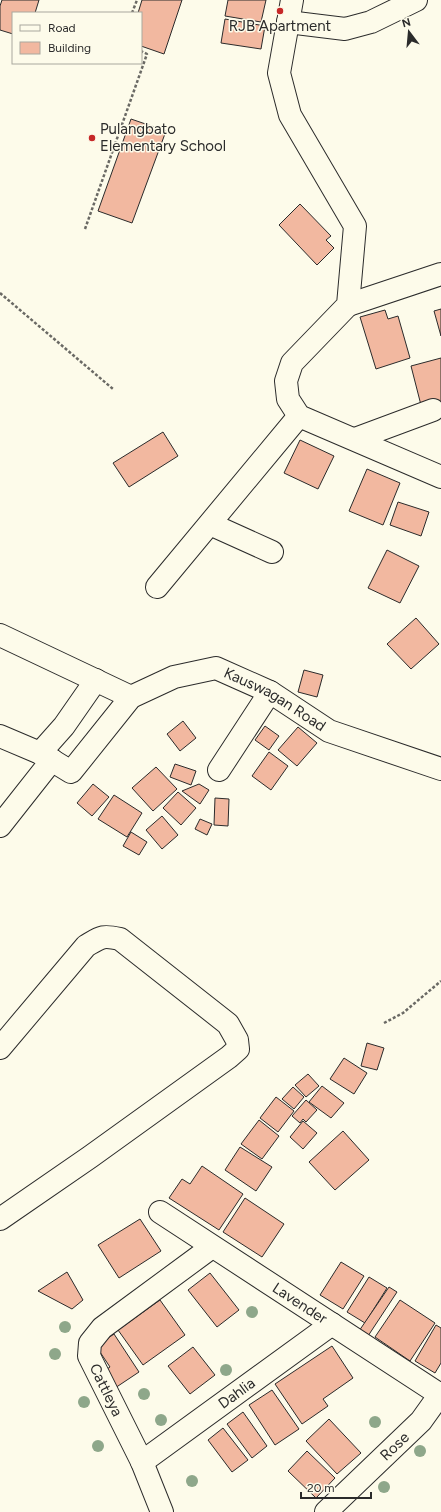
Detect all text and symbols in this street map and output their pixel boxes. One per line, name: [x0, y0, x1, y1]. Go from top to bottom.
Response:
marker: RJB Apartment: [275, 6, 285, 16]
legend: [12, 12, 142, 64]
north arrow: [389, 12, 429, 52]
text: N: [400, 15, 412, 30]
place label: RJB Apartment: [229, 17, 332, 35]
text: Road: [48, 21, 76, 35]
text: Building: [48, 41, 91, 55]
place label: Pulangbato Elementary School: [100, 120, 226, 155]
marker: Pulangbato Elementary School: [87, 133, 97, 143]
street label: Kauswagan Road: [221, 664, 329, 735]
street label: Lavender: [269, 1279, 331, 1328]
street label: Cattleya: [86, 1361, 126, 1419]
street label: Dahlia: [215, 1374, 258, 1413]
street label: Rose: [376, 1428, 413, 1464]
scale bar: [301, 1474, 371, 1500]
text: 20 m: [307, 1481, 335, 1495]

